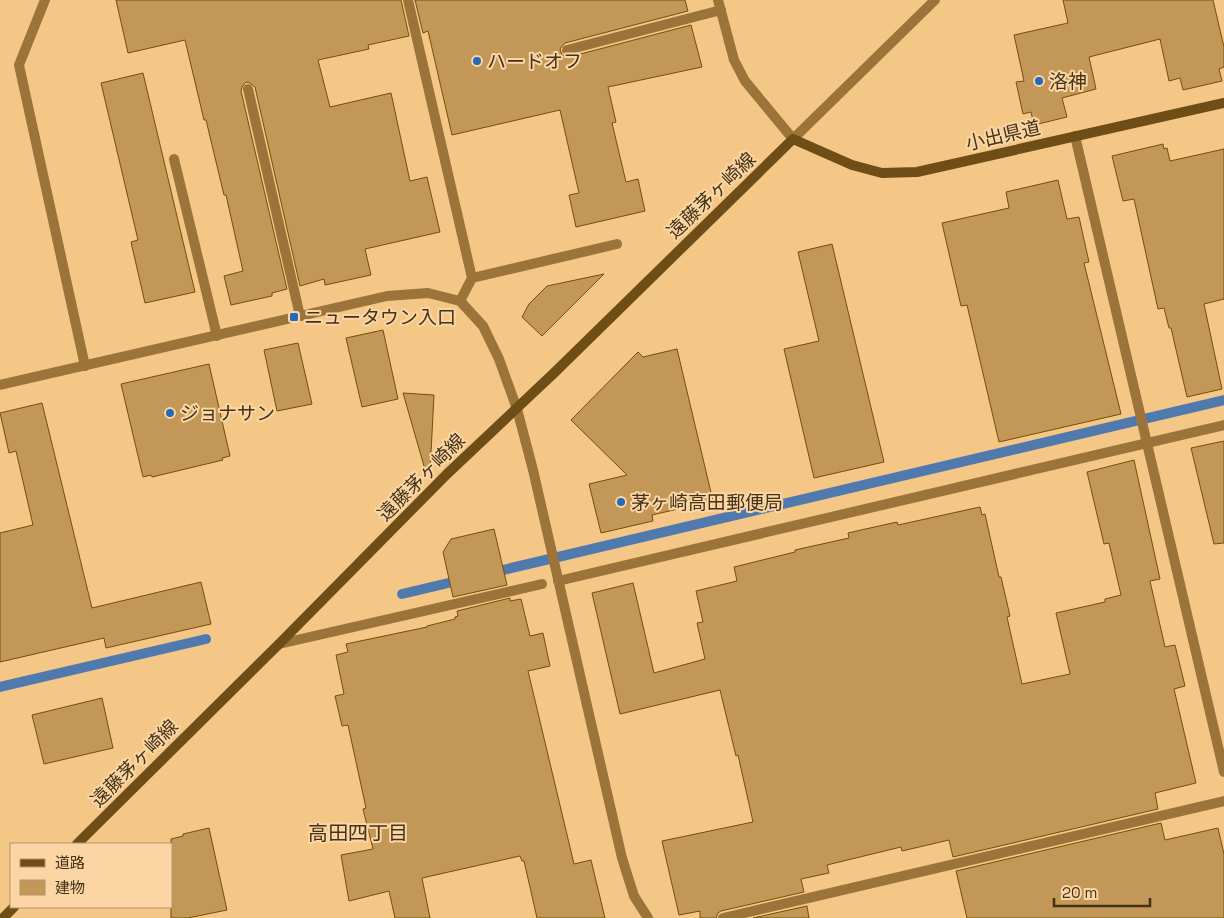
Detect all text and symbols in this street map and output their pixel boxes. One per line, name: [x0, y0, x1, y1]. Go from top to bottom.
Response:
place label: ハードオフ: [487, 49, 582, 74]
marker: ハードオフ: [471, 55, 483, 67]
place label: 洛神: [1049, 69, 1087, 94]
marker: 洛神: [1033, 75, 1045, 87]
street label: 小出県道: [963, 115, 1043, 156]
street label: 遠藤茅ヶ崎線: [662, 147, 761, 244]
place label: ニュータウン入口: [304, 305, 456, 330]
marker: ニュータウン入口: [288, 311, 300, 323]
place label: ジョナサン: [180, 401, 275, 426]
marker: ジョナサン: [164, 407, 176, 419]
street label: 遠藤茅ヶ崎線: [372, 428, 471, 527]
place label: 茅ヶ崎高田郵便局: [631, 490, 783, 515]
marker: 茅ヶ崎高田郵便局: [615, 496, 627, 508]
street label: 遠藤茅ヶ崎線: [85, 714, 184, 813]
district label: 高田四丁目: [308, 820, 408, 846]
legend: [10, 843, 172, 908]
text: 道路: [55, 853, 85, 872]
scale bar: [1054, 876, 1150, 908]
text: 建物: [55, 878, 85, 897]
text: 20 m: [1062, 883, 1097, 902]

